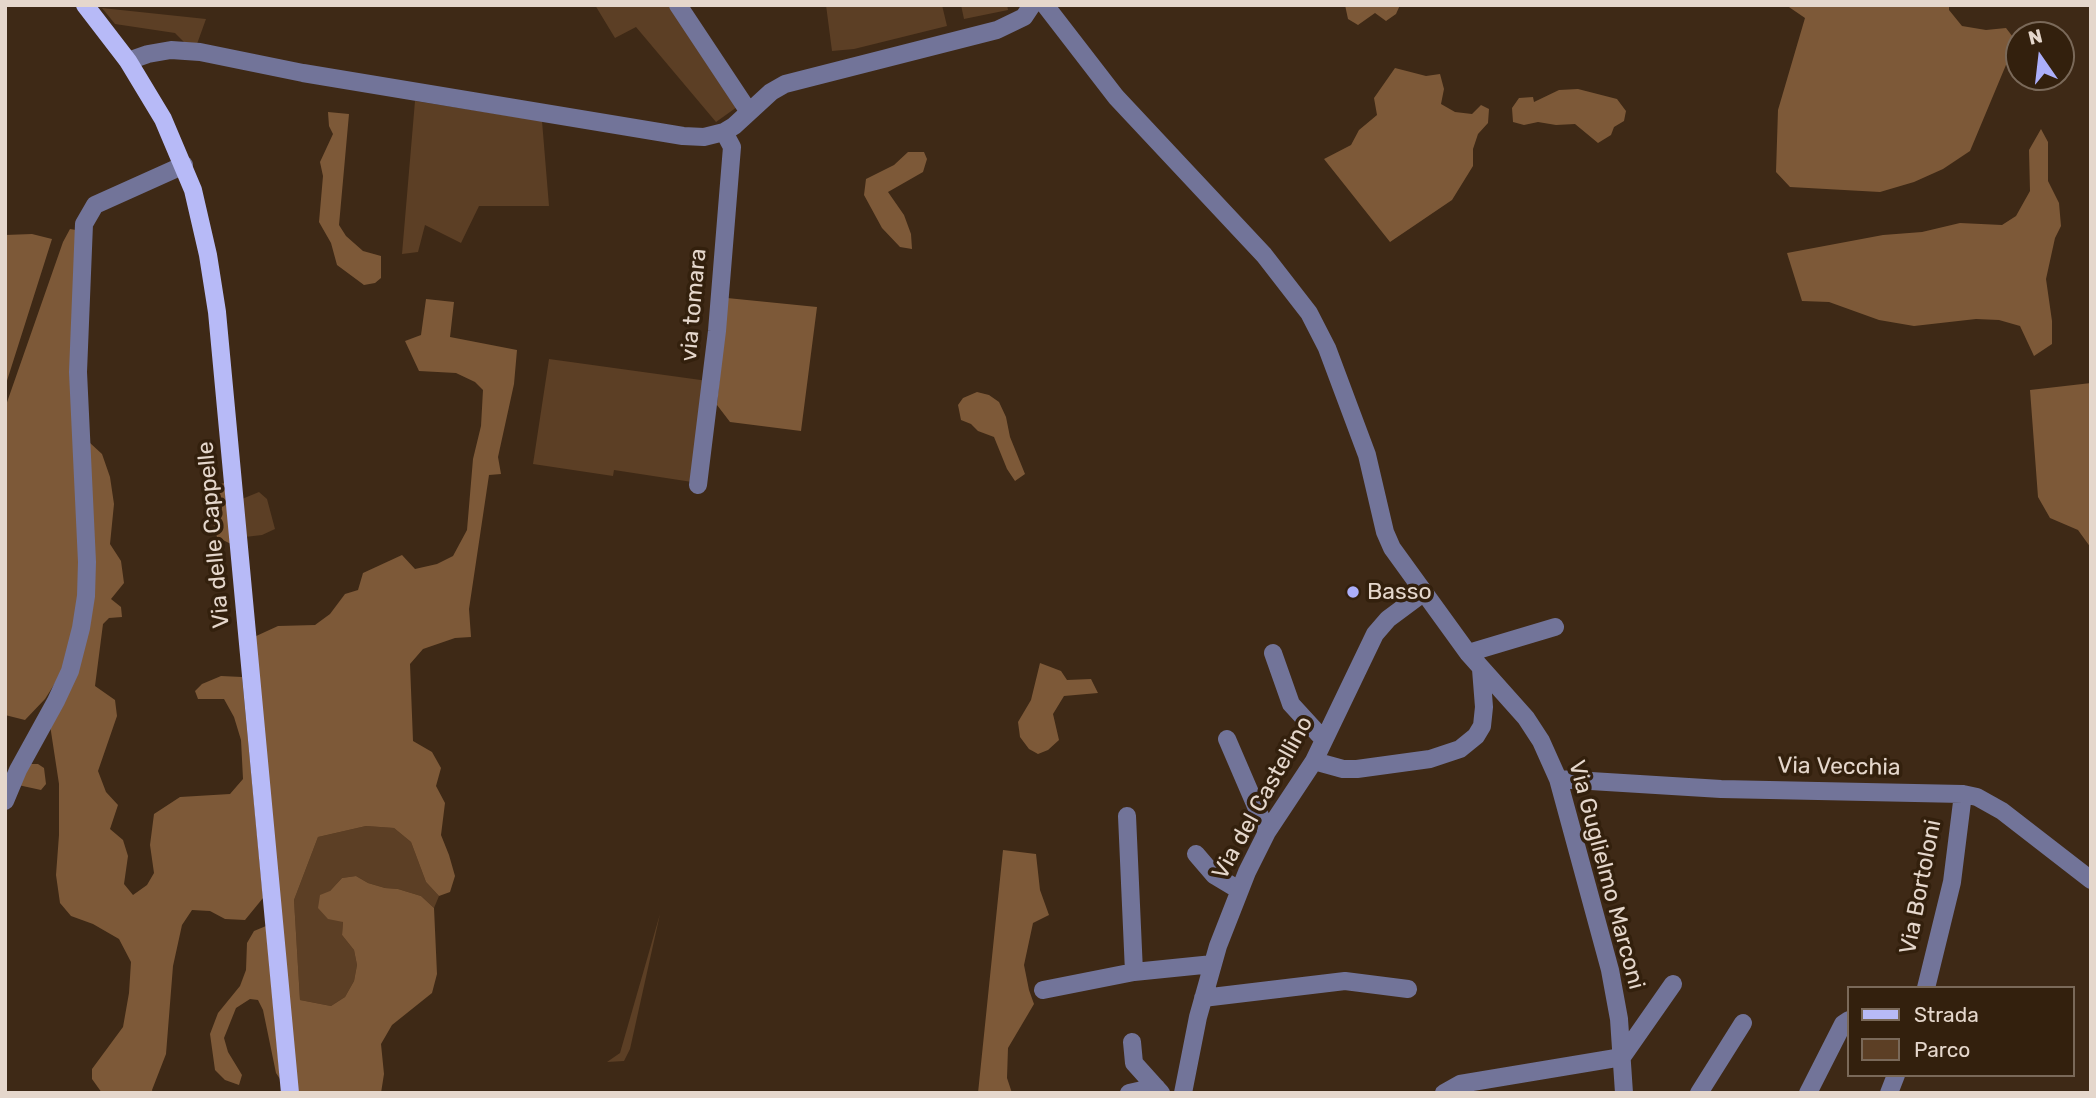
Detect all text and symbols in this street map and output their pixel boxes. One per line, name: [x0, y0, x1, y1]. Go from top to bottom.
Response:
north arrow: [2005, 21, 2075, 91]
text: N: [2026, 24, 2045, 50]
street label: via tomara: [675, 247, 713, 363]
street label: Via delle Cappelle: [192, 440, 236, 630]
place label: Basso: [1367, 578, 1432, 606]
marker: Basso: [1345, 584, 1361, 600]
street label: Via del Castellino: [1207, 712, 1319, 884]
street label: Via Vecchia: [1777, 752, 1901, 782]
street label: Via Guglielmo Marconi: [1562, 757, 1650, 993]
street label: Via Bortoloni: [1894, 817, 1948, 957]
legend: [1848, 986, 2075, 1077]
text: Strada: [1914, 1002, 1979, 1027]
text: Parco: [1914, 1037, 1970, 1062]

